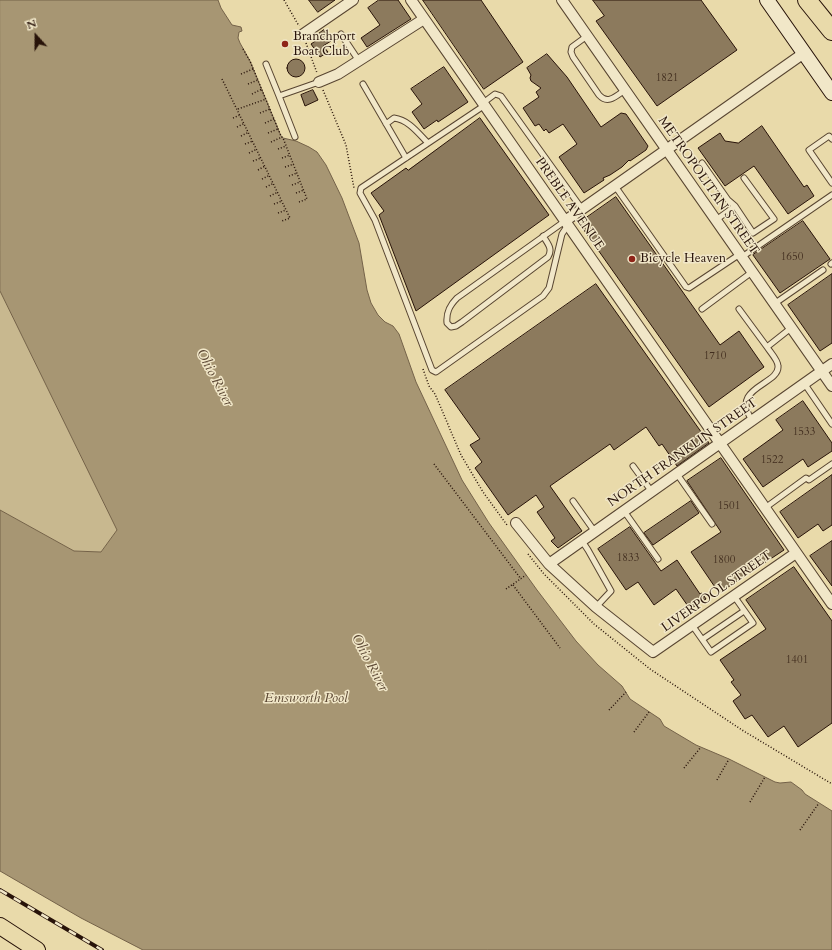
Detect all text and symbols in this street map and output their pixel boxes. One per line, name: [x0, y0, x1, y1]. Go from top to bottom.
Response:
north arrow: [16, 16, 56, 56]
text: N: [24, 16, 39, 33]
place label: Branchport Boat Club: [293, 29, 355, 60]
marker: Branchport Boat Club: [280, 39, 290, 49]
house number: 1821: [656, 71, 678, 85]
street label: METROPOLITAN STREET: [654, 114, 762, 258]
street label: PREBLE AVENUE: [531, 155, 607, 253]
house number: 1650: [781, 250, 803, 264]
place label: Bicycle Heaven: [640, 251, 726, 267]
marker: Bicycle Heaven: [627, 254, 637, 264]
water label: Ohio River: [192, 347, 236, 409]
house number: 1710: [704, 349, 726, 363]
street label: NORTH FRANKLIN STREET: [605, 395, 761, 511]
house number: 1533: [793, 425, 815, 439]
house number: 1522: [761, 453, 783, 467]
house number: 1501: [718, 499, 740, 513]
street label: LIVERPOOL STREET: [659, 548, 775, 636]
house number: 1833: [617, 551, 639, 565]
house number: 1800: [713, 553, 735, 567]
water label: Ohio River: [347, 632, 391, 694]
house number: 1401: [786, 653, 808, 667]
water label: Emsworth Pool: [264, 691, 348, 707]

